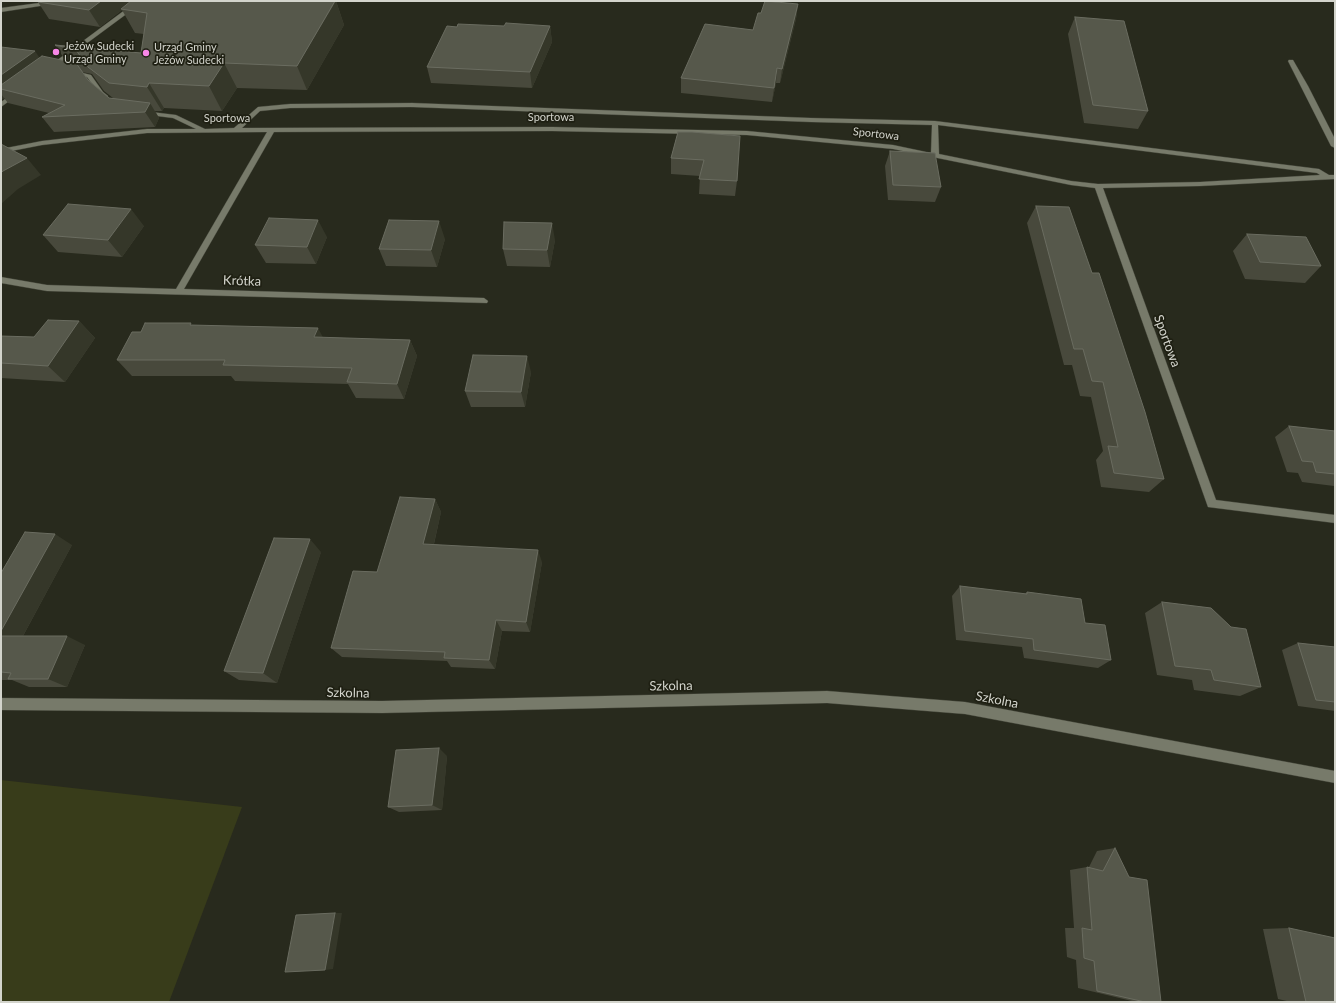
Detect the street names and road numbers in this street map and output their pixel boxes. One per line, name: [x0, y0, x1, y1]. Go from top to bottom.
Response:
street label: Sportowa: [528, 110, 574, 124]
street label: Sportowa: [204, 111, 250, 125]
street label: Sportowa: [852, 125, 900, 143]
street label: Krótka: [223, 273, 261, 289]
street label: Sportowa: [1150, 313, 1184, 369]
street label: Szkolna: [649, 678, 693, 694]
street label: Szkolna: [326, 685, 370, 701]
street label: Szkolna: [974, 688, 1020, 712]

